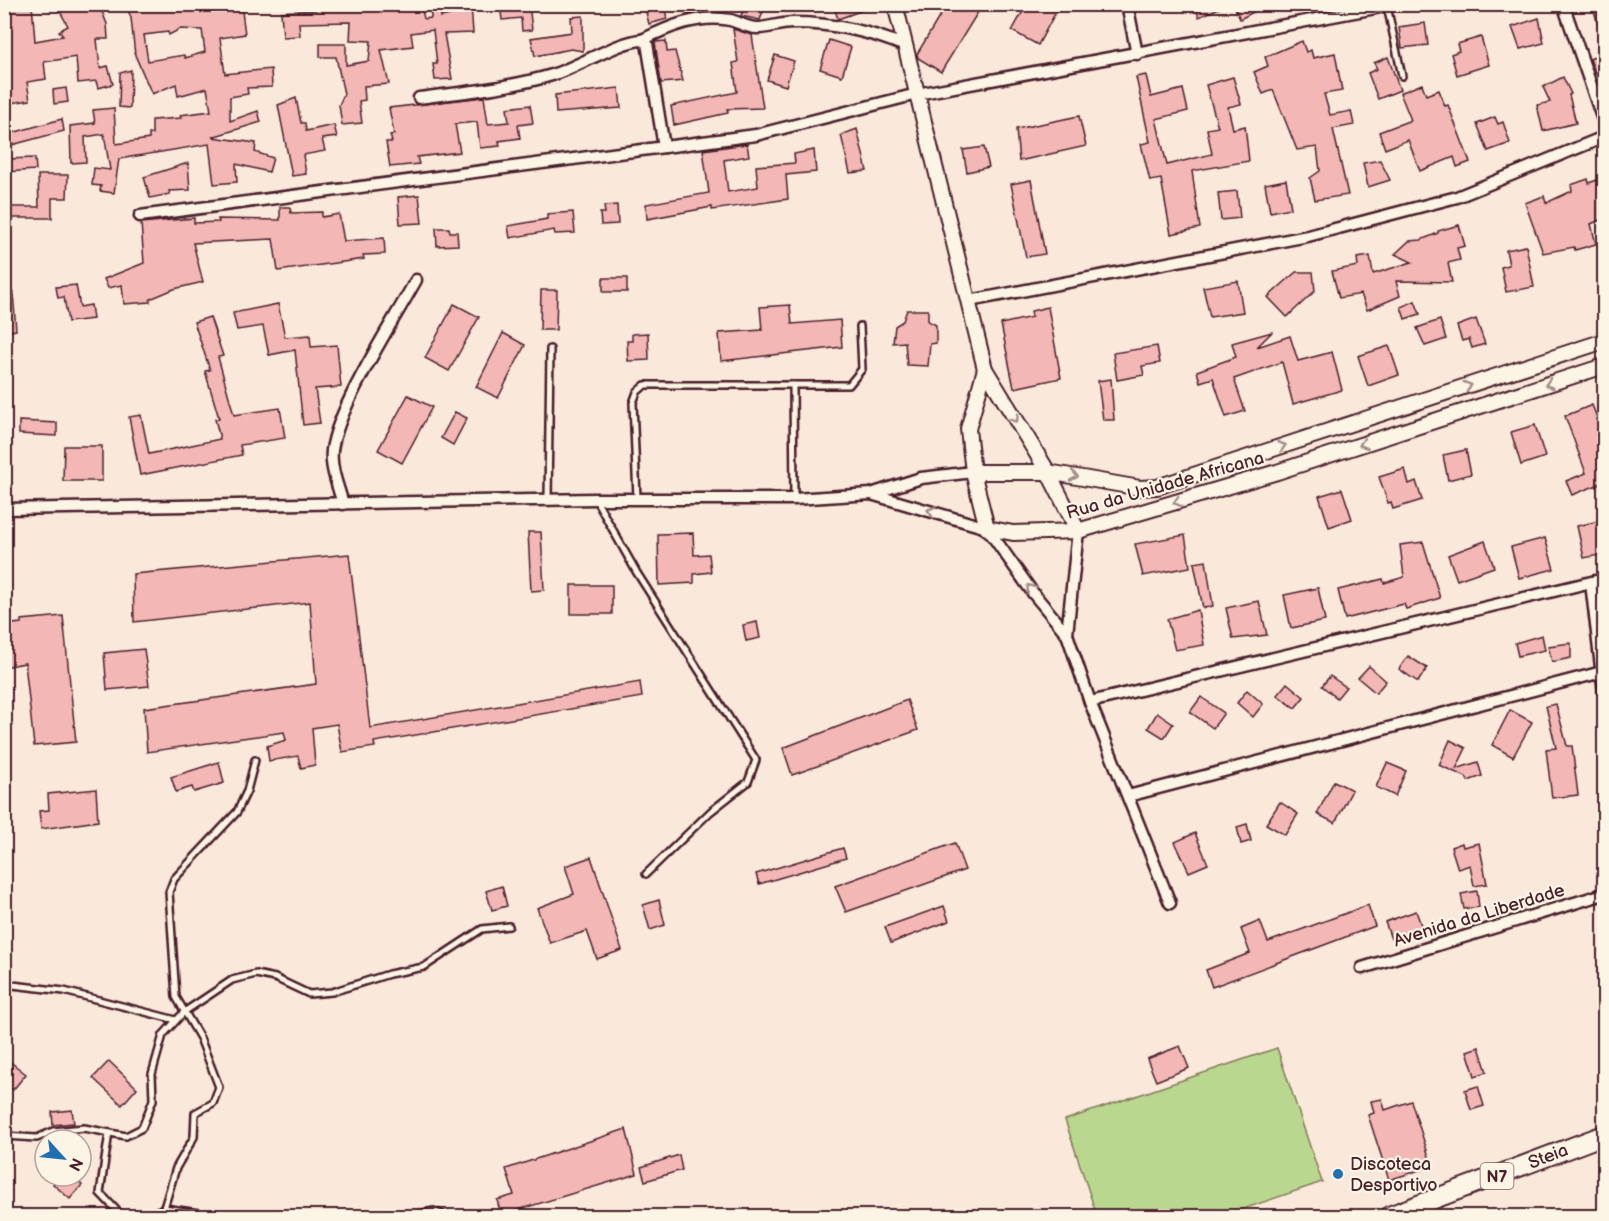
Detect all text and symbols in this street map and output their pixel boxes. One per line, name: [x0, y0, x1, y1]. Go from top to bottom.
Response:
one-way arrow: [1544, 377, 1555, 389]
one-way arrow: [1462, 380, 1473, 393]
one-way arrow: [1008, 413, 1020, 423]
one-way arrow: [1358, 437, 1369, 449]
one-way arrow: [1276, 441, 1287, 453]
street label: Rua da Unidade Africana: [1064, 447, 1266, 524]
one-way arrow: [1068, 469, 1078, 482]
one-way arrow: [1172, 495, 1183, 507]
one-way arrow: [926, 506, 936, 519]
one-way arrow: [1026, 584, 1037, 595]
street label: Avenida da Liberdade: [1391, 879, 1568, 952]
north arrow: [33, 1128, 93, 1188]
street label: Steia: [1525, 1139, 1571, 1174]
text: N: [64, 1154, 86, 1174]
place label: Discoteca Desportivo: [1350, 1154, 1438, 1196]
road number: N7: [1480, 1163, 1514, 1189]
marker: Discoteca Desportivo: [1331, 1167, 1345, 1181]

